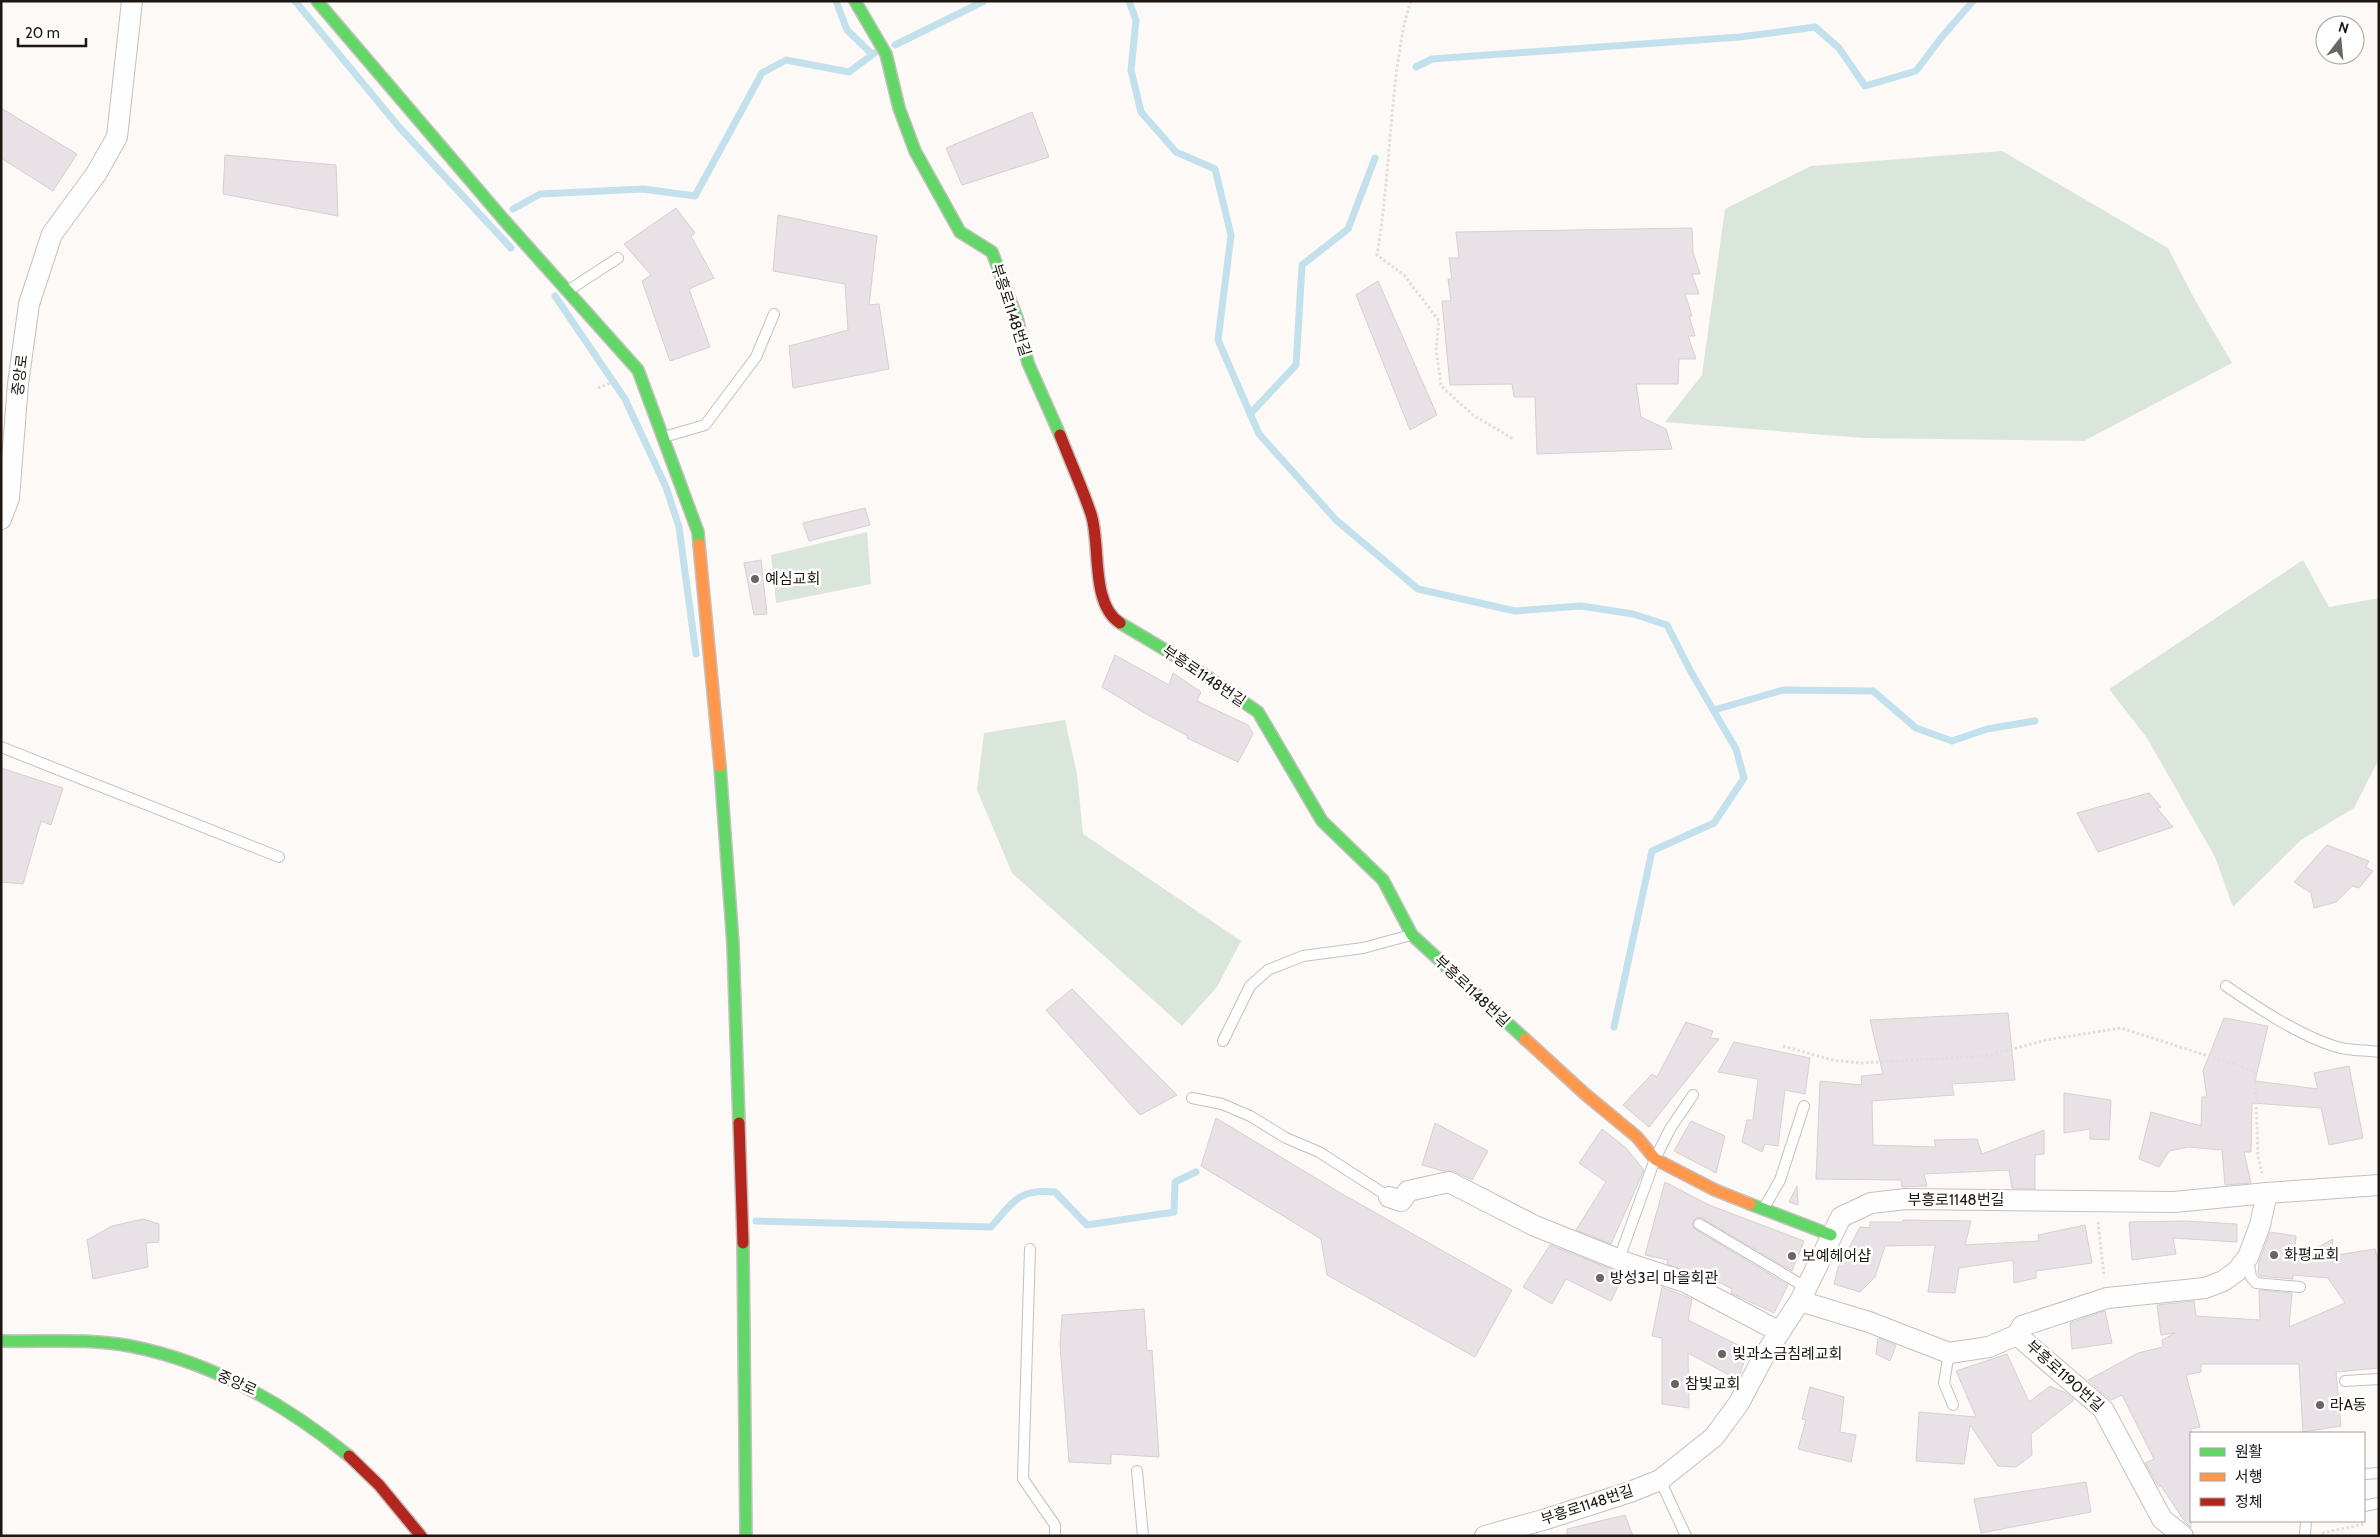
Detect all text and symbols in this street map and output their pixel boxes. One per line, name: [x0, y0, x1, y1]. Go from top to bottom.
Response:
scale bar: [18, 15, 85, 47]
north arrow: [2315, 15, 2365, 65]
text: N: [2336, 17, 2351, 38]
text: 20 m: [25, 24, 60, 42]
street label: 부흥로1148번길: [988, 261, 1034, 359]
street label: 중앙로: [9, 353, 31, 397]
place label: 예심교회: [765, 570, 820, 588]
marker: 예심교회: [749, 573, 761, 585]
street label: 부흥로1148번길: [1159, 642, 1249, 710]
street label: 부흥로1148번길: [1431, 951, 1513, 1031]
street label: 부흥로1148번길: [1908, 1191, 2004, 1209]
place label: 화평교회: [2284, 1246, 2339, 1264]
place label: 보예헤어샵: [1802, 1247, 1871, 1265]
marker: 화평교회: [2268, 1249, 2280, 1261]
marker: 보예헤어샵: [1786, 1250, 1798, 1262]
place label: 방성3리 마을회관: [1610, 1269, 1718, 1287]
marker: 방성3리 마을회관: [1594, 1272, 1606, 1284]
street label: 부흥로1190번길: [2023, 1337, 2107, 1415]
place label: 빛과소금침례교회: [1732, 1345, 1842, 1363]
marker: 빛과소금침례교회: [1716, 1348, 1728, 1360]
street label: 중앙로: [214, 1366, 260, 1400]
place label: 참빛교회: [1685, 1375, 1740, 1393]
marker: 참빛교회: [1669, 1378, 1681, 1390]
place label: 라A동: [2330, 1396, 2367, 1414]
marker: 라A동: [2314, 1399, 2326, 1411]
legend: [2190, 1432, 2365, 1522]
text: 원활: [2235, 1443, 2263, 1461]
text: 서행: [2235, 1468, 2263, 1486]
street label: 부흥로1148번길: [1538, 1482, 1636, 1528]
text: 정체: [2235, 1493, 2263, 1511]

